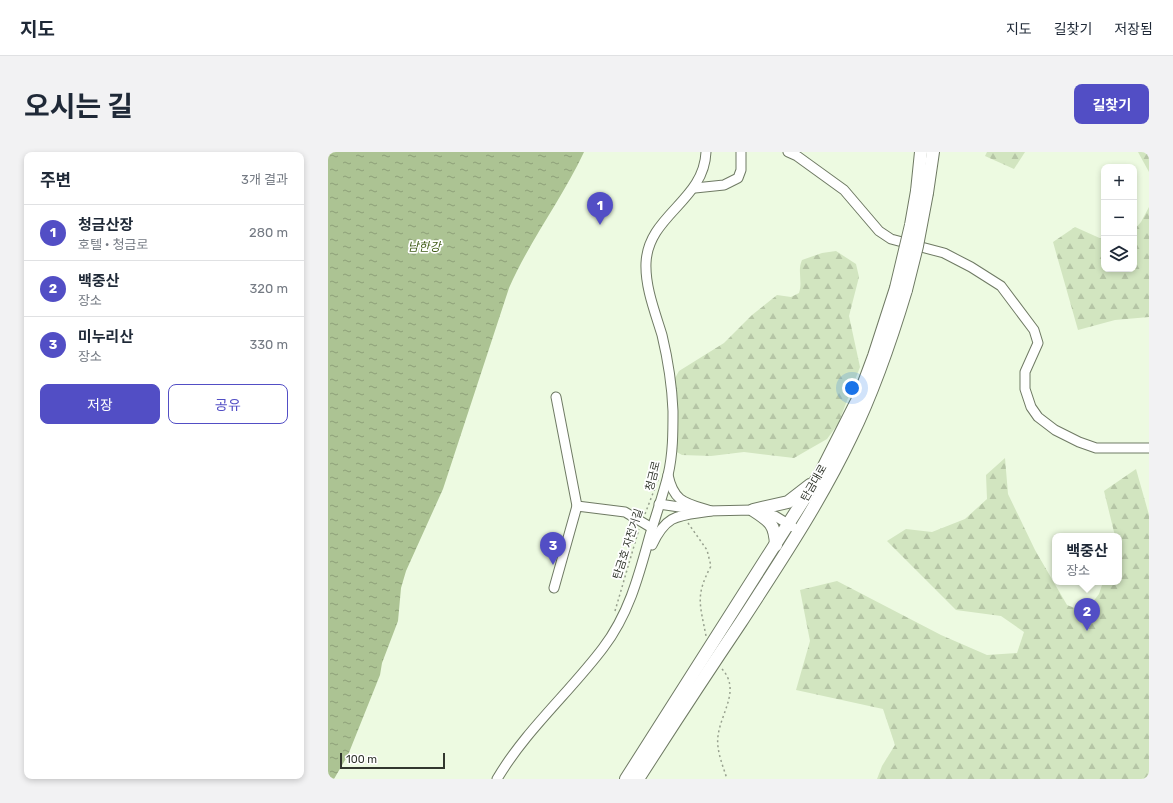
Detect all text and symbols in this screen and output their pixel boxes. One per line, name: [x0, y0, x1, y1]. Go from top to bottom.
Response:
text: 지도: [20, 18, 55, 41]
text: 지도: [1006, 21, 1032, 38]
text: 길찾기: [1054, 21, 1092, 38]
text: 저장됨: [1114, 21, 1153, 38]
button: 길찾기: [1074, 84, 1149, 124]
text: 오시는 길: [24, 90, 133, 123]
map controls: [1101, 164, 1137, 272]
button: +: [1101, 164, 1137, 200]
text: 주변: [40, 170, 71, 190]
text: 3개 결과: [241, 172, 288, 187]
pin: 1: [587, 192, 613, 225]
button: −: [1101, 200, 1137, 236]
text: 청금산장: [78, 216, 133, 234]
text: 1: [50, 225, 56, 240]
text: 280 m: [249, 225, 288, 240]
button: layers: [1101, 236, 1137, 272]
text: 호텔 · 청금로: [78, 237, 148, 252]
water label: 남한강: [407, 240, 443, 254]
text: 백중산: [78, 272, 119, 290]
text: 2: [49, 281, 57, 296]
text: 320 m: [250, 281, 288, 296]
text: 장소: [78, 293, 102, 308]
text: 미누리산: [78, 328, 133, 346]
text: 3: [49, 337, 57, 352]
text: 330 m: [249, 337, 288, 352]
text: 장소: [78, 349, 102, 364]
your location: [842, 378, 862, 398]
button: 저장: [40, 384, 160, 424]
button: 공유: [168, 384, 288, 424]
street label: 청금로: [643, 460, 663, 492]
street label: 탄금대로: [798, 462, 830, 504]
street label: 탄금호 자전거길: [610, 507, 646, 581]
pin: 3: [540, 532, 566, 565]
popup: [1052, 533, 1122, 585]
text: 백중산: [1066, 542, 1108, 560]
text: 장소: [1066, 563, 1090, 578]
pin: 2: [1074, 598, 1100, 631]
scale bar: [340, 751, 445, 770]
text: 100 m: [346, 753, 377, 766]

